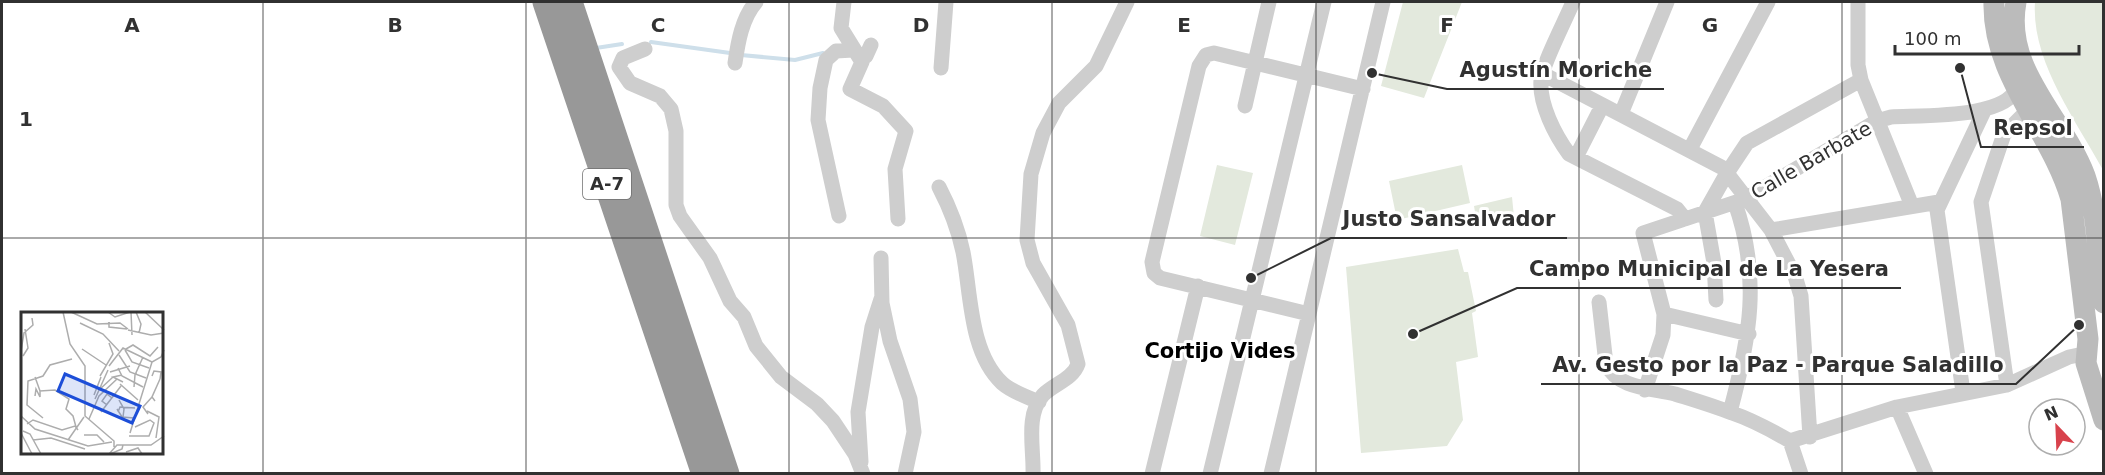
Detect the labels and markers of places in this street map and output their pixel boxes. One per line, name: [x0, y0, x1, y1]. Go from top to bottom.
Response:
callout: Agustín Moriche: [1447, 50, 1664, 89]
callout: Repsol: [1981, 108, 2084, 147]
callout: Justo Sansalvador: [1331, 199, 1567, 238]
callout: Campo Municipal de La Yesera: [1517, 249, 1901, 288]
callout: Av. Gesto por la Paz - Parque Saladillo: [1541, 345, 2016, 384]

